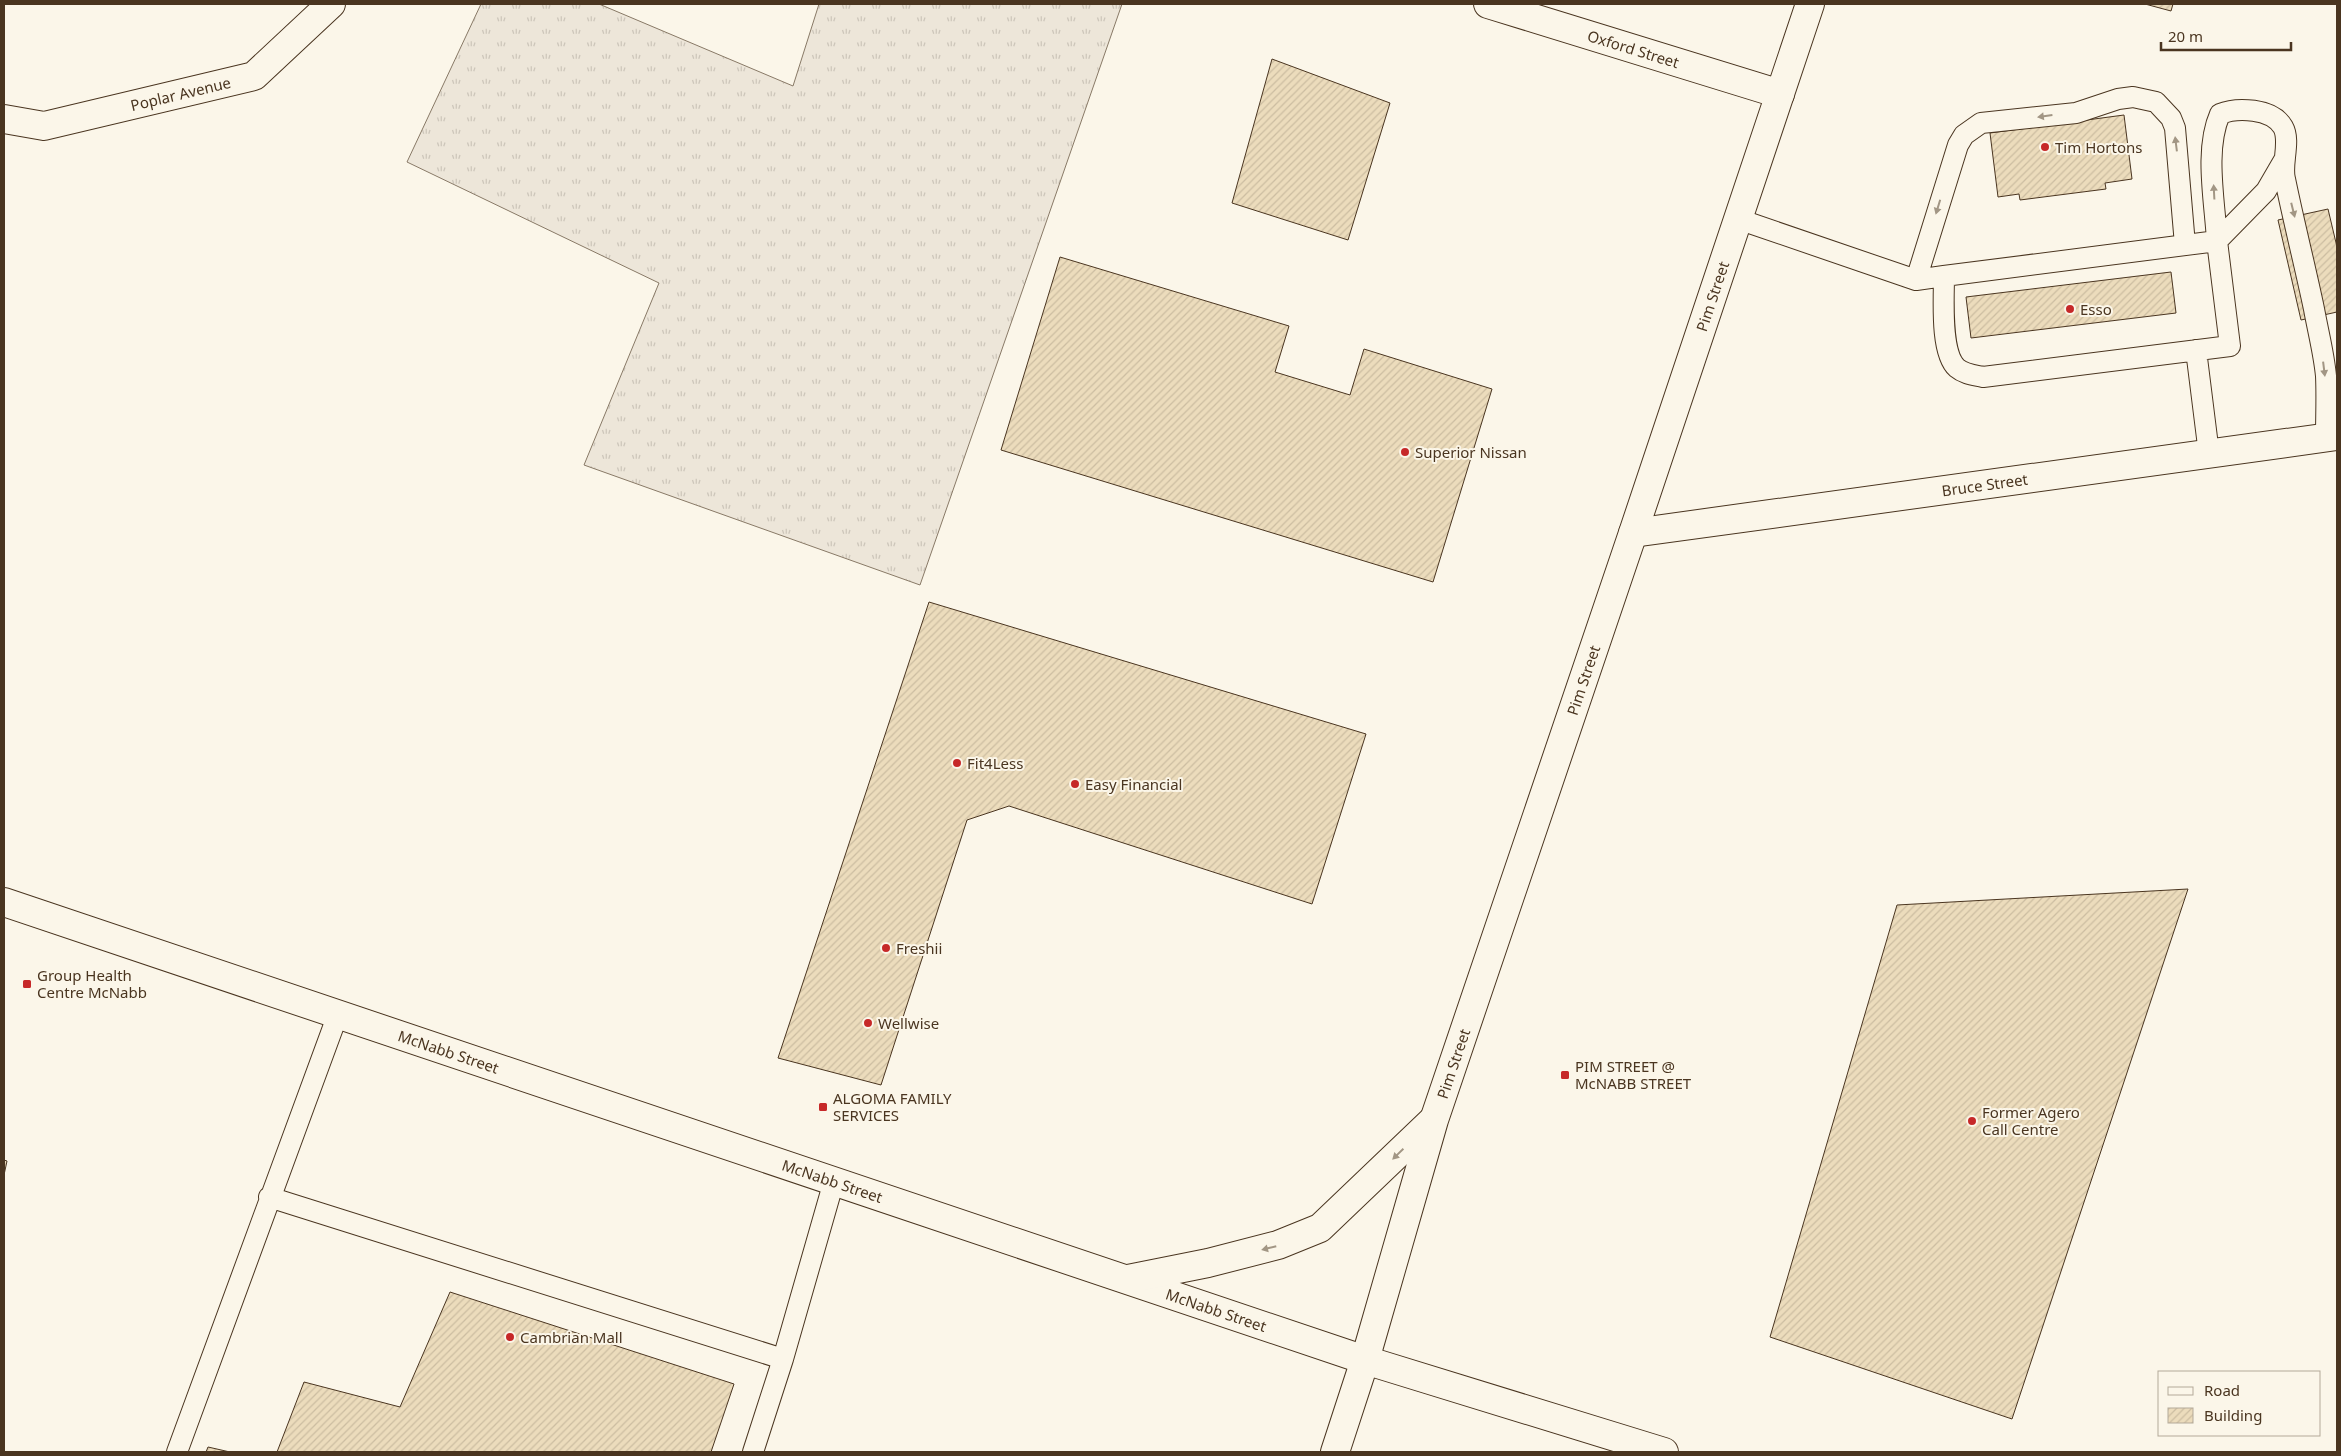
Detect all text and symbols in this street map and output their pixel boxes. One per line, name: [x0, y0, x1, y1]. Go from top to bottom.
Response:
scale bar: [2161, 20, 2291, 52]
street label: Oxford Street: [1585, 25, 1682, 72]
text: 20 m: [2168, 26, 2203, 46]
street label: Poplar Avenue: [128, 72, 233, 115]
one-way arrow: [2037, 112, 2053, 120]
one-way arrow: [2172, 136, 2180, 152]
place label: Tim Hortons: [2055, 137, 2142, 157]
marker: Tim Hortons: [2039, 141, 2051, 153]
one-way arrow: [2210, 184, 2218, 200]
one-way arrow: [1934, 199, 1942, 214]
one-way arrow: [2289, 202, 2297, 217]
street label: Pim Street: [1691, 258, 1733, 334]
place label: Esso: [2080, 299, 2112, 319]
marker: Esso: [2064, 303, 2076, 315]
one-way arrow: [2321, 361, 2329, 377]
place label: Superior Nissan: [1415, 442, 1527, 462]
marker: Superior Nissan: [1399, 446, 1411, 458]
street label: Bruce Street: [1940, 469, 2030, 500]
street label: Pim Street: [1562, 642, 1604, 718]
place label: Fit4Less: [967, 753, 1023, 773]
marker: Fit4Less: [951, 757, 963, 769]
place label: Easy Financial: [1085, 774, 1182, 794]
marker: Easy Financial: [1069, 778, 1081, 790]
place label: Freshii: [896, 938, 942, 958]
marker: Freshii: [880, 942, 892, 954]
place label: Group Health Centre McNabb: [37, 965, 147, 1002]
marker: Group Health Centre McNabb: [21, 978, 33, 990]
place label: Wellwise: [878, 1013, 939, 1033]
marker: Wellwise: [862, 1017, 874, 1029]
street label: McNabb Street: [396, 1025, 502, 1078]
street label: Pim Street: [1432, 1025, 1474, 1101]
place label: PIM STREET @ McNABB STREET: [1575, 1056, 1692, 1093]
marker: PIM STREET @ McNABB STREET: [1559, 1069, 1571, 1081]
place label: ALGOMA FAMILY SERVICES: [833, 1088, 952, 1125]
marker: ALGOMA FAMILY SERVICES: [817, 1101, 829, 1113]
place label: Former Agero Call Centre: [1982, 1102, 2080, 1139]
marker: Former Agero Call Centre: [1966, 1115, 1978, 1127]
one-way arrow: [1393, 1148, 1405, 1160]
street label: McNabb Street: [779, 1155, 886, 1207]
one-way arrow: [1261, 1244, 1276, 1252]
street label: McNabb Street: [1163, 1284, 1270, 1336]
place label: Cambrian Mall: [520, 1327, 623, 1347]
marker: Cambrian Mall: [504, 1331, 516, 1343]
legend: [2158, 1371, 2321, 1436]
text: Road: [2204, 1380, 2240, 1400]
text: Building: [2204, 1405, 2262, 1425]

